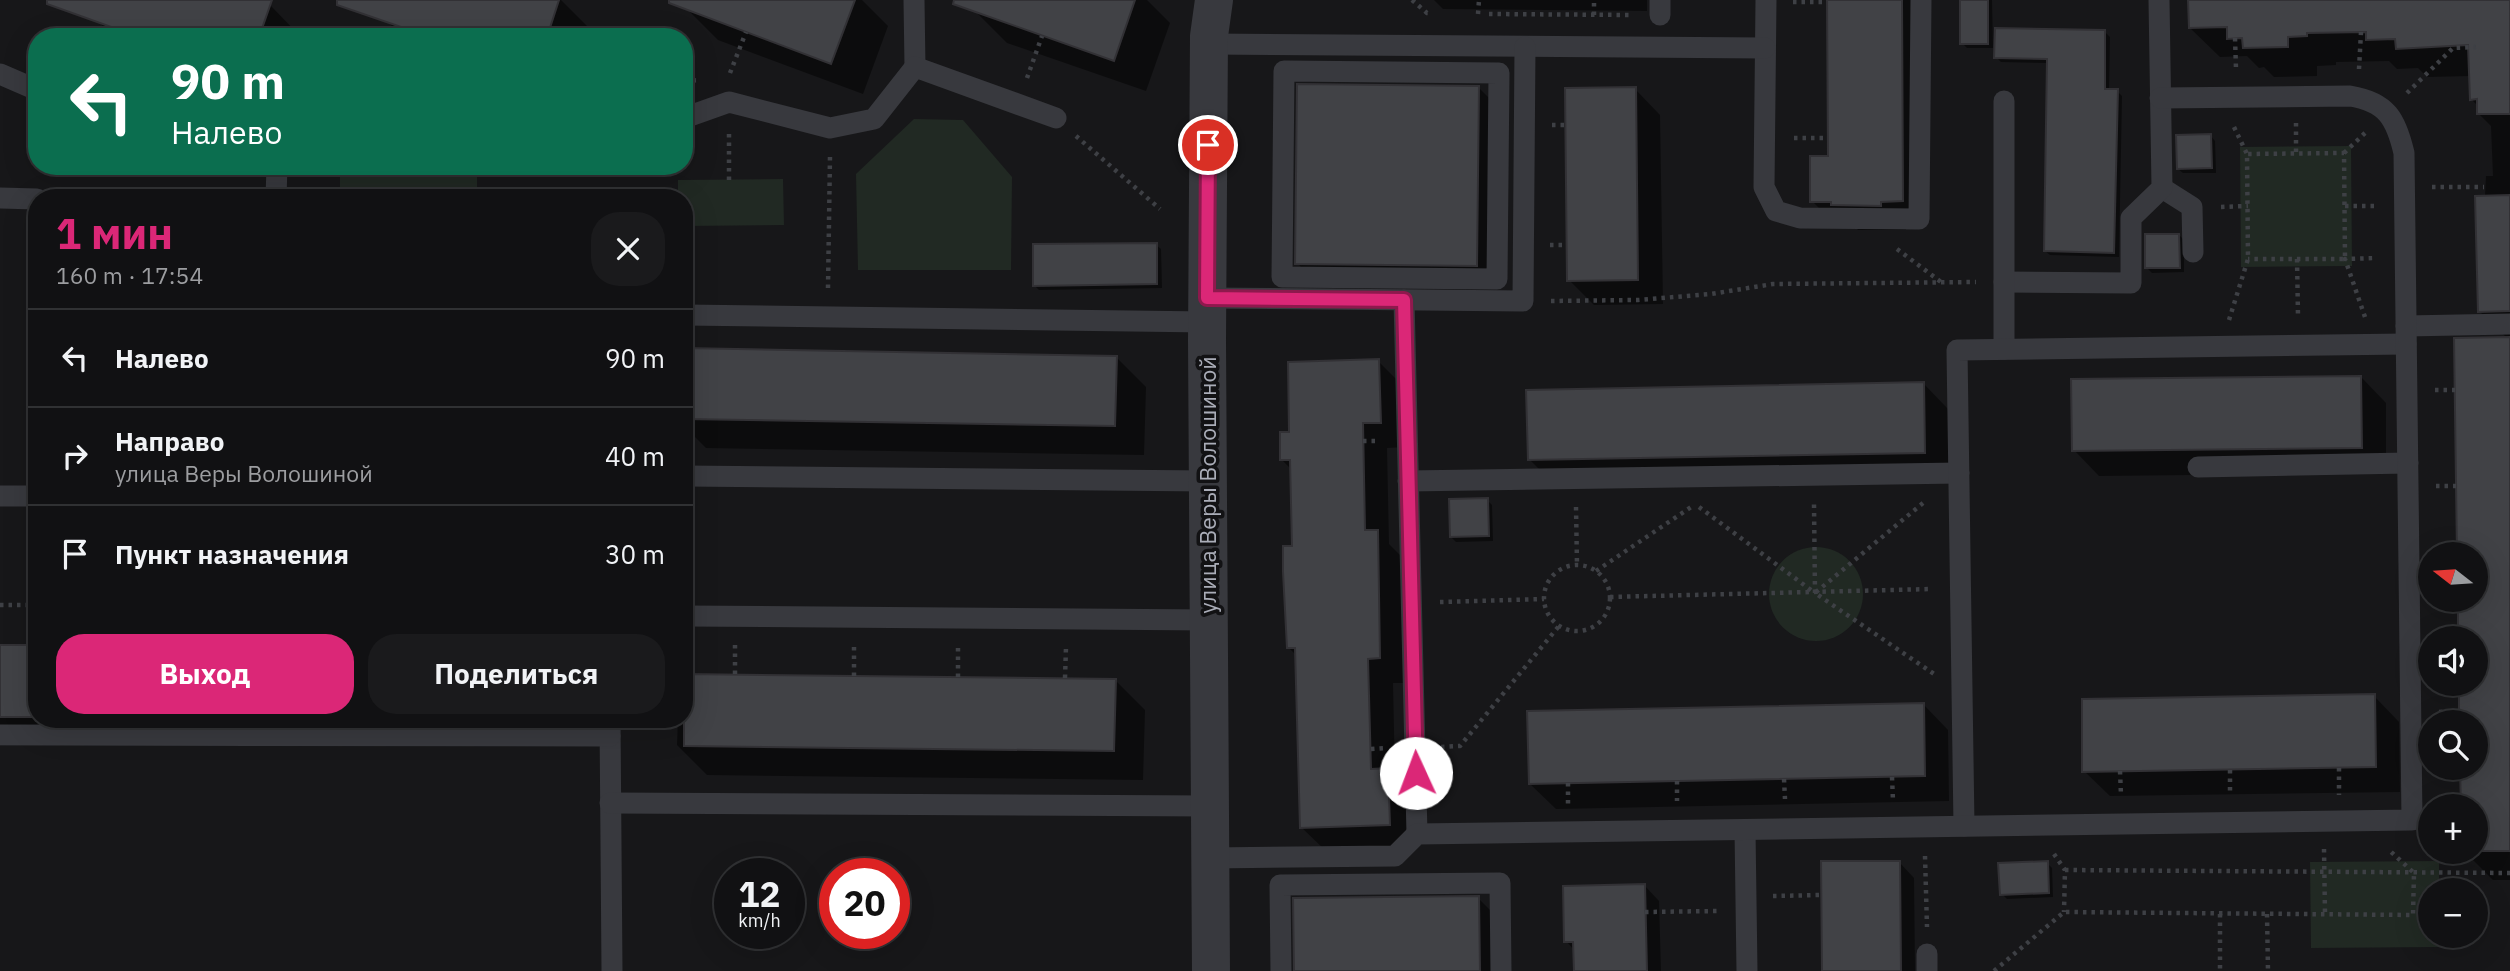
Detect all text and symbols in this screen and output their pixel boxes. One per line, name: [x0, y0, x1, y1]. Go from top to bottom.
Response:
text: 90 m: [171, 49, 285, 112]
icon: left: [56, 56, 147, 147]
text: Налево: [171, 111, 282, 153]
pin: [1178, 115, 1238, 175]
icon: arrive: [1189, 126, 1227, 164]
text: 1 мин: [56, 206, 173, 261]
button: close: [591, 212, 665, 286]
text: 160 m · 17:54: [56, 260, 203, 290]
icon: left: [56, 339, 94, 377]
text: Налево: [115, 341, 209, 375]
text: 90 m: [605, 341, 665, 375]
street label: улица Веры Волошиной: [1192, 356, 1222, 614]
text: Направо: [115, 424, 224, 458]
icon: right: [56, 437, 94, 475]
text: 40 m: [605, 439, 665, 473]
text: улица Веры Волошиной: [115, 458, 373, 488]
icon: arrive: [56, 535, 94, 573]
text: Пункт назначения: [115, 537, 349, 571]
text: 30 m: [605, 537, 665, 571]
north arrow: [2418, 542, 2488, 612]
map controls: [2418, 542, 2488, 948]
button: sound: [2418, 626, 2488, 696]
button: Выход: [56, 634, 354, 714]
button: Поделиться: [368, 634, 665, 714]
button: search: [2418, 710, 2488, 780]
position arrow: [1379, 736, 1453, 810]
button: +: [2418, 794, 2488, 864]
speed limit sign: 20: [819, 858, 910, 949]
text: 12: [738, 871, 781, 917]
button: −: [2418, 878, 2488, 948]
text: km/h: [738, 909, 781, 932]

